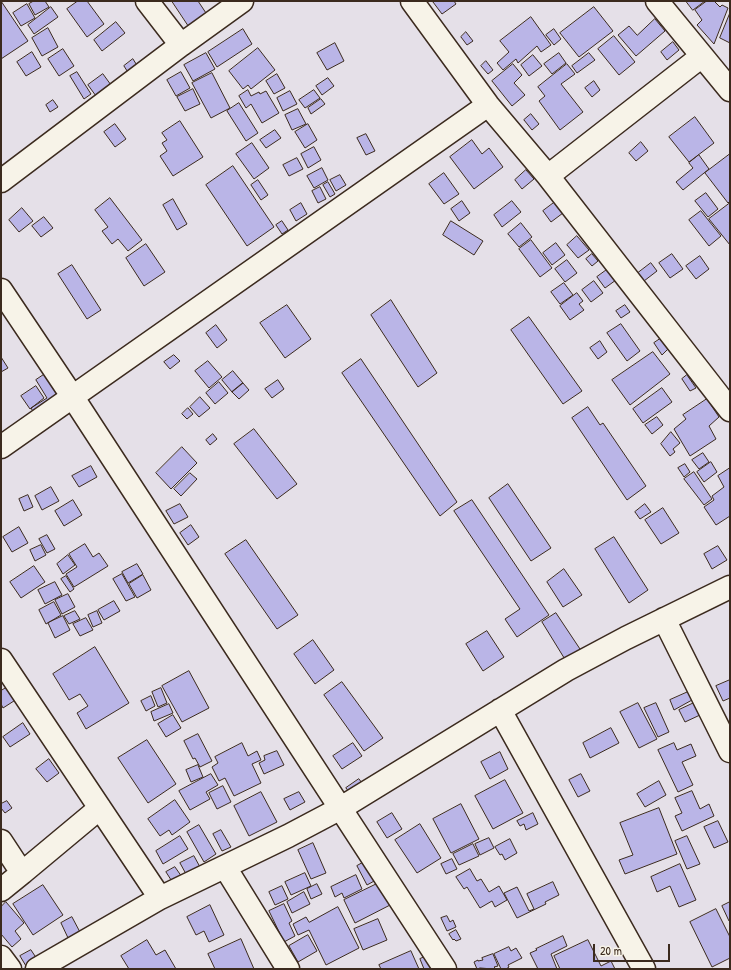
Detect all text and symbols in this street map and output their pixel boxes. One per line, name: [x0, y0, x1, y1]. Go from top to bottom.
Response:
scale bar: [595, 936, 672, 962]
text: 20 m: [600, 942, 622, 959]

